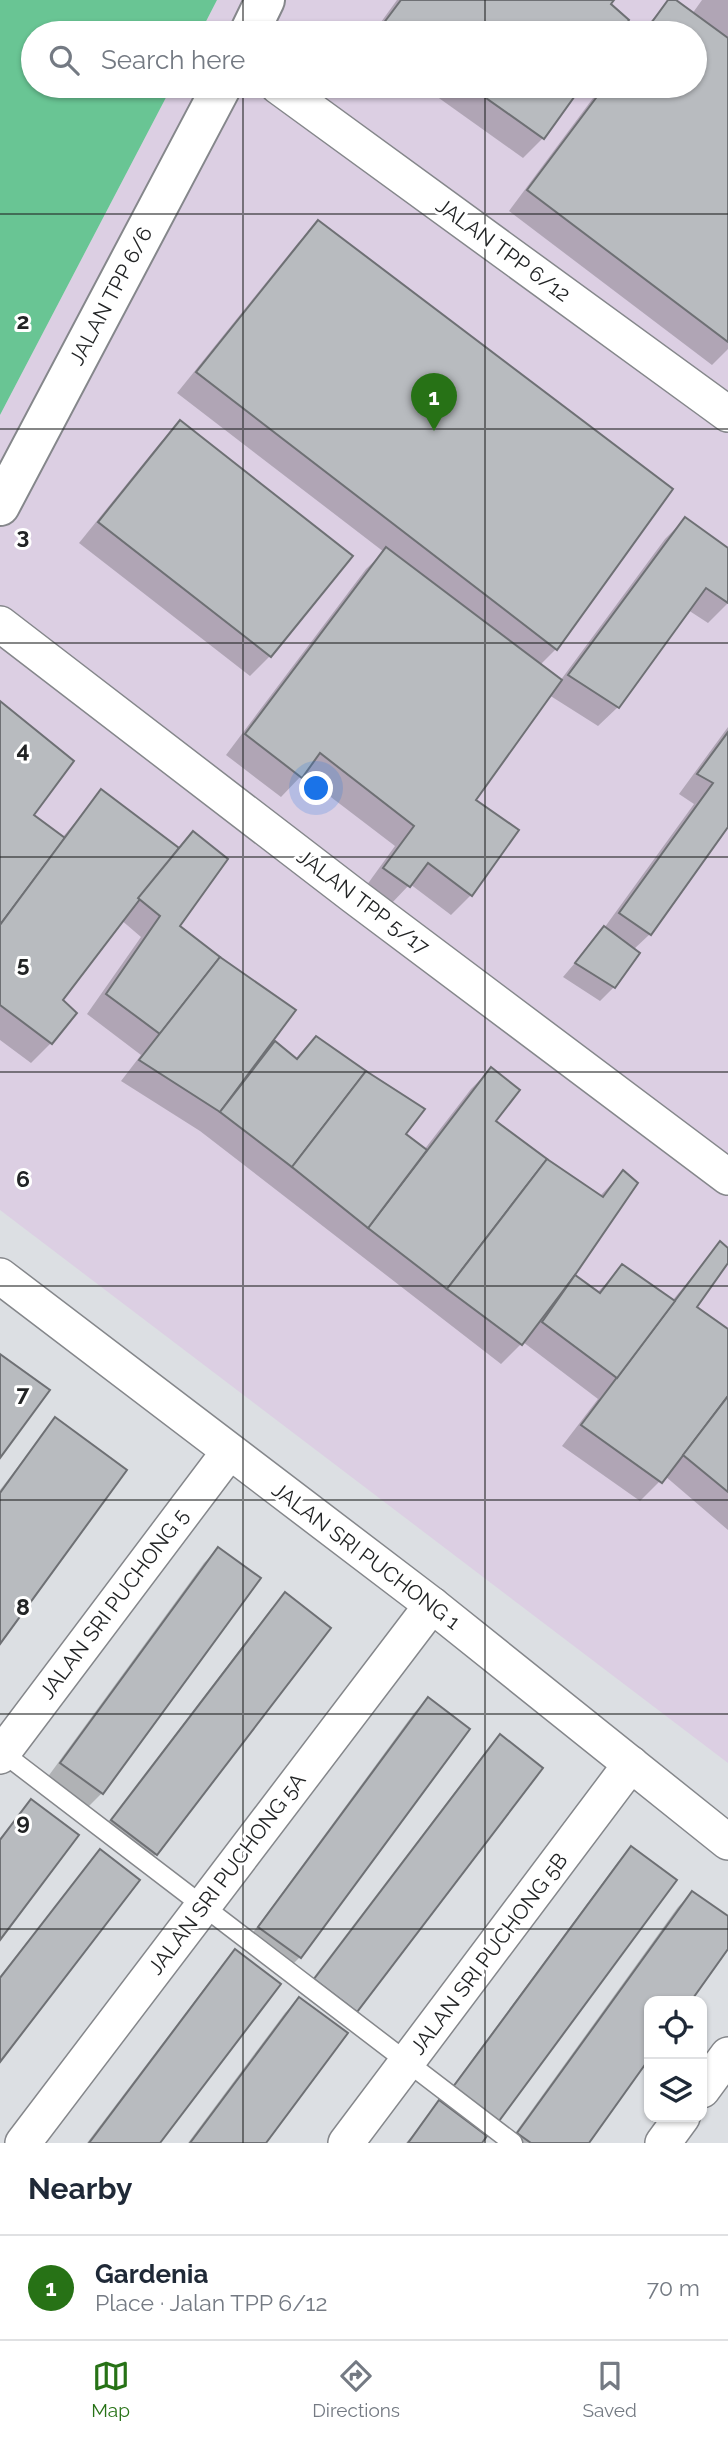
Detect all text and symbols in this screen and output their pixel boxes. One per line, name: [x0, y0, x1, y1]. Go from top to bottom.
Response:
search box: [21, 21, 707, 98]
icon: search: [45, 41, 83, 79]
text: Search here: [101, 45, 245, 75]
street label: JALAN TPP 6/12: [431, 192, 575, 307]
street label: JALAN TPP 6/6: [64, 222, 157, 369]
text: 2: [17, 307, 29, 334]
pin: 1: [411, 373, 457, 431]
text: 3: [17, 522, 29, 549]
text: 4: [16, 736, 30, 763]
your location: [299, 771, 333, 805]
street label: JALAN TPP 5/17: [292, 844, 435, 960]
text: 5: [17, 950, 30, 977]
text: 6: [16, 1165, 30, 1192]
text: 7: [17, 1379, 30, 1406]
street label: JALAN SRI PUCHONG 1: [267, 1477, 465, 1635]
street label: JALAN SRI PUCHONG 5: [34, 1504, 193, 1704]
text: 8: [16, 1593, 30, 1620]
street label: JALAN SRI PUCHONG 5A: [143, 1768, 311, 1979]
text: 9: [16, 1808, 30, 1835]
street label: JALAN SRI PUCHONG 5B: [405, 1848, 572, 2059]
map controls: [644, 1996, 707, 2122]
button: locate: [644, 1996, 707, 2059]
button: layers: [644, 2059, 707, 2122]
text: Nearby: [28, 2171, 132, 2206]
text: Gardenia: [95, 2259, 208, 2289]
text: 1: [45, 2274, 57, 2301]
text: 70 m: [647, 2274, 700, 2301]
text: Place · Jalan TPP 6/12: [95, 2289, 327, 2316]
tab: Map: [91, 2357, 130, 2421]
tab: Directions: [312, 2357, 400, 2421]
tab: Saved: [582, 2357, 637, 2421]

